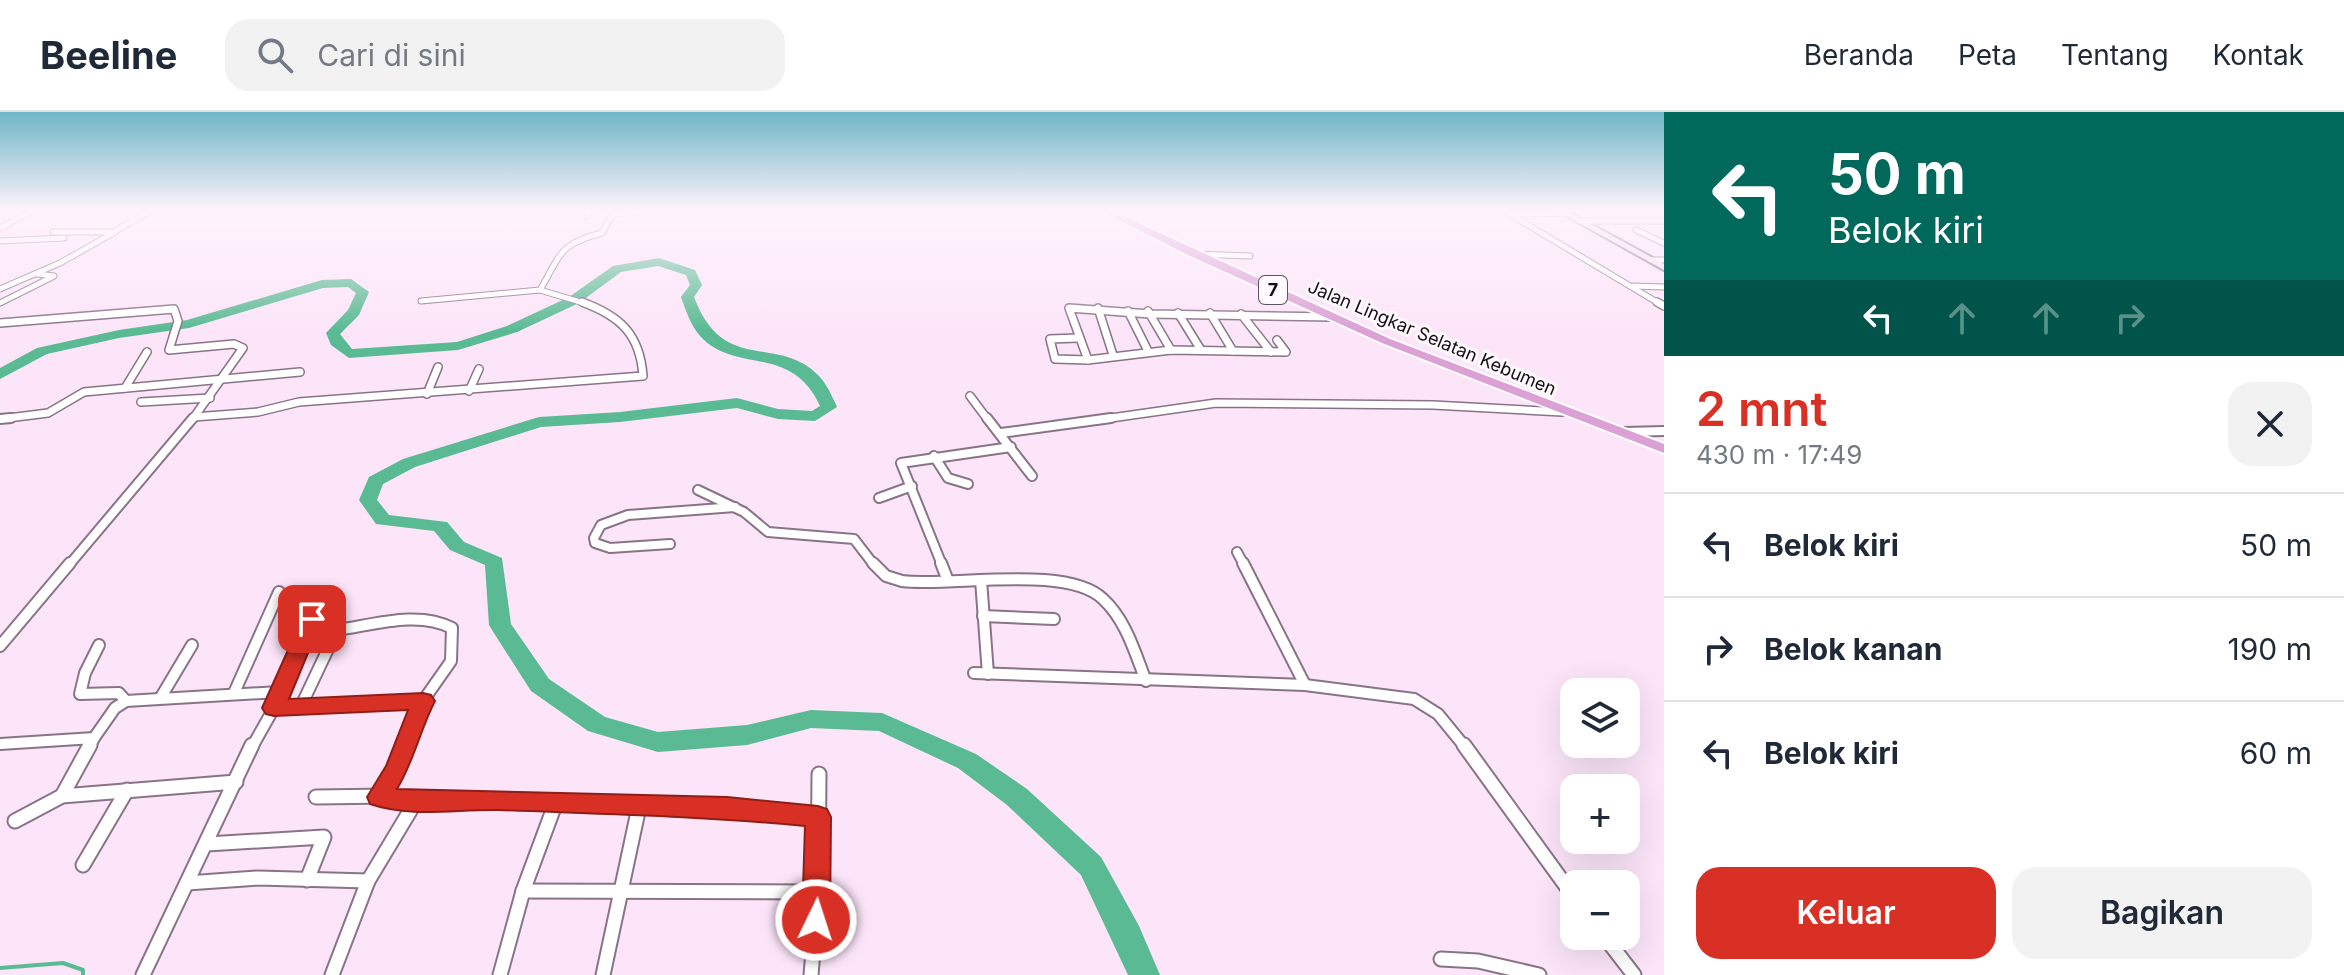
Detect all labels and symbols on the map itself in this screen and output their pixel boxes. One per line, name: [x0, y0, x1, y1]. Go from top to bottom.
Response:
road number: 7: [1259, 276, 1287, 304]
street label: Jalan Lingkar Selatan Kebumen: [1305, 276, 1559, 399]
pin: [278, 585, 346, 653]
position arrow: [774, 878, 858, 962]

